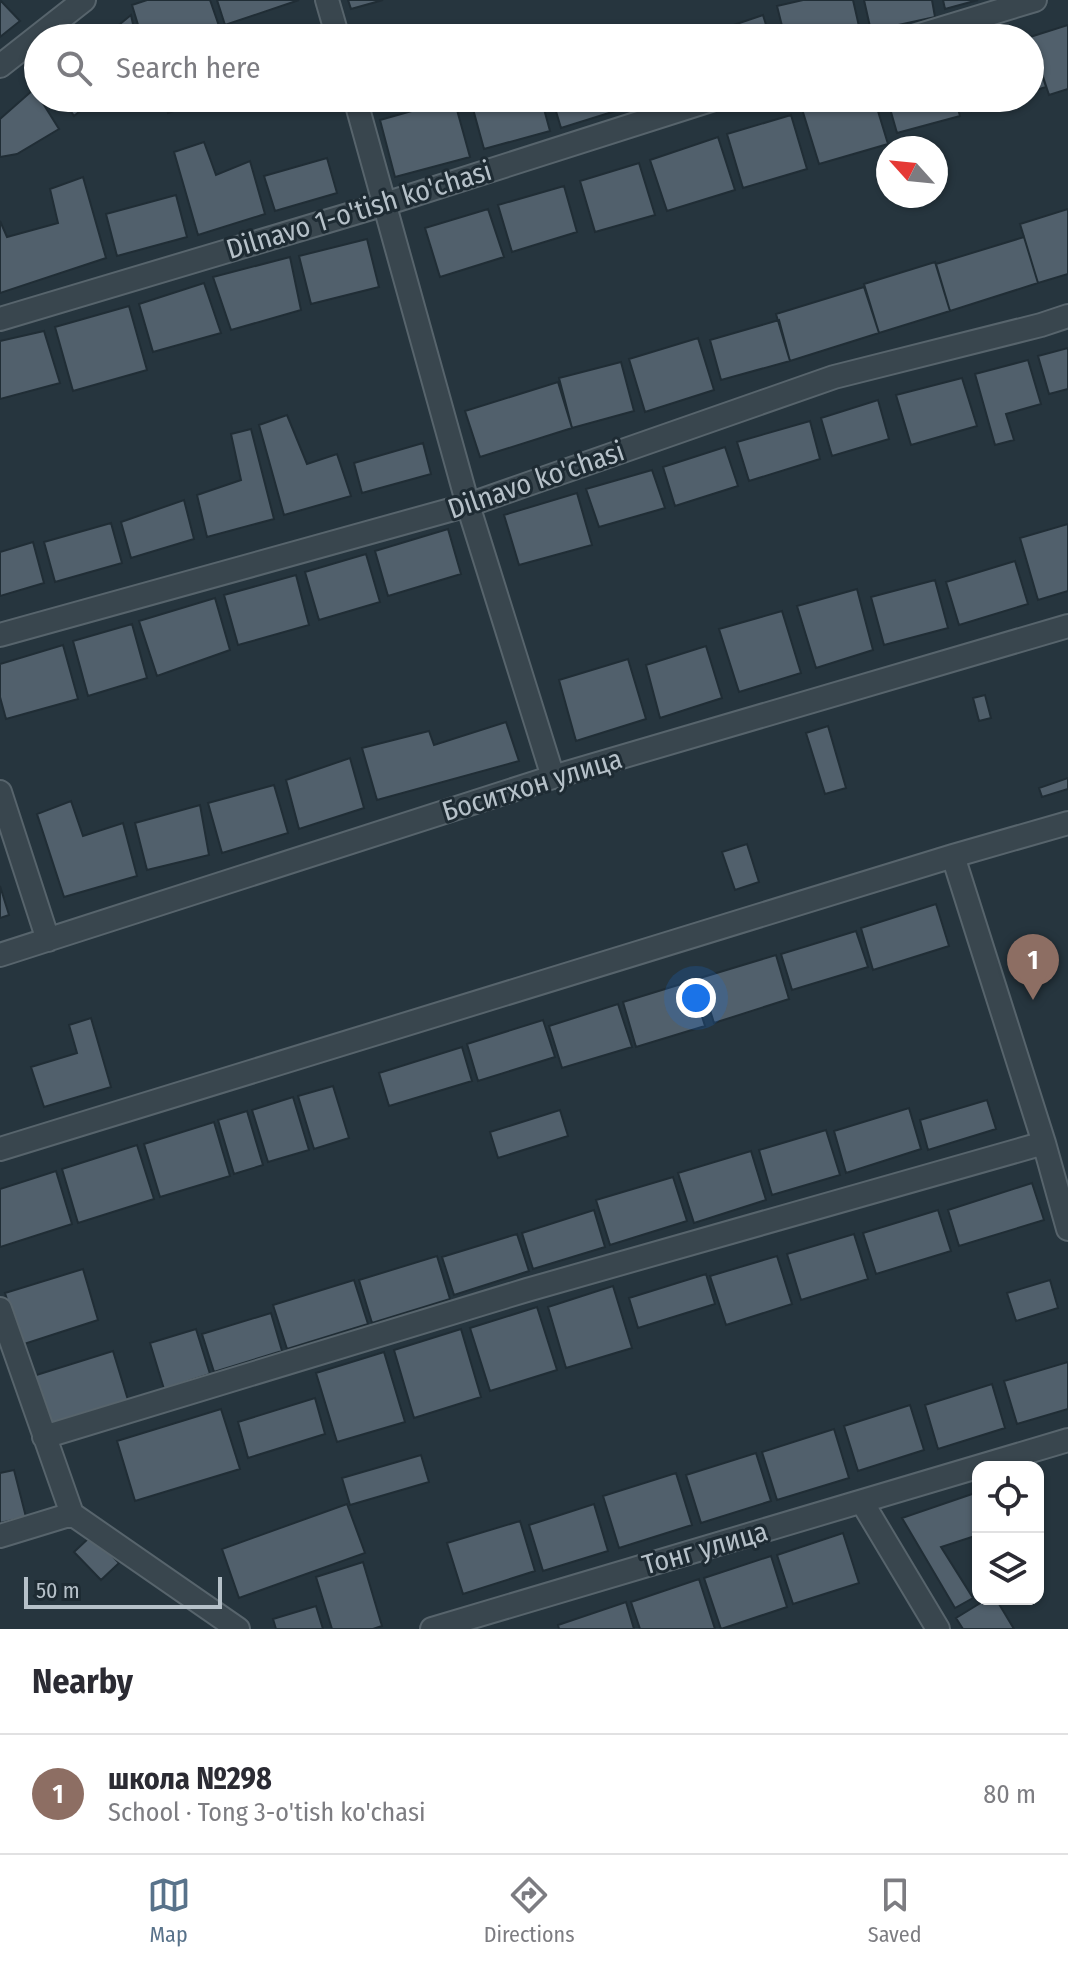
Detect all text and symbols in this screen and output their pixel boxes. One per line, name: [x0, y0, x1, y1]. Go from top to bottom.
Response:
search box: [24, 24, 1044, 112]
icon: search: [52, 46, 96, 90]
text: Search here: [116, 50, 261, 86]
north arrow: [876, 136, 948, 208]
street label: Dilnavo 1-o'tish ko'chasi: [222, 154, 496, 266]
street label: Dilnavo ko'chasi: [443, 434, 629, 526]
street label: Боситхон улица: [438, 742, 626, 828]
pin: 1: [1007, 934, 1059, 1000]
your location: [676, 978, 716, 1018]
map controls: [972, 1461, 1044, 1605]
button: locate: [972, 1461, 1044, 1533]
street label: Тонг улица: [639, 1514, 771, 1582]
button: layers: [972, 1533, 1044, 1605]
scale bar: [24, 1573, 222, 1609]
text: 50 m: [36, 1577, 80, 1604]
text: Nearby: [32, 1661, 133, 1702]
text: школа №298: [108, 1761, 272, 1797]
text: 1: [53, 1779, 64, 1810]
text: 80 m: [983, 1779, 1036, 1810]
text: School · Tong 3-o'tish ko'chasi: [108, 1797, 426, 1828]
tab: Map: [147, 1873, 191, 1948]
tab: Directions: [484, 1873, 575, 1948]
tab: Saved: [868, 1873, 921, 1948]

